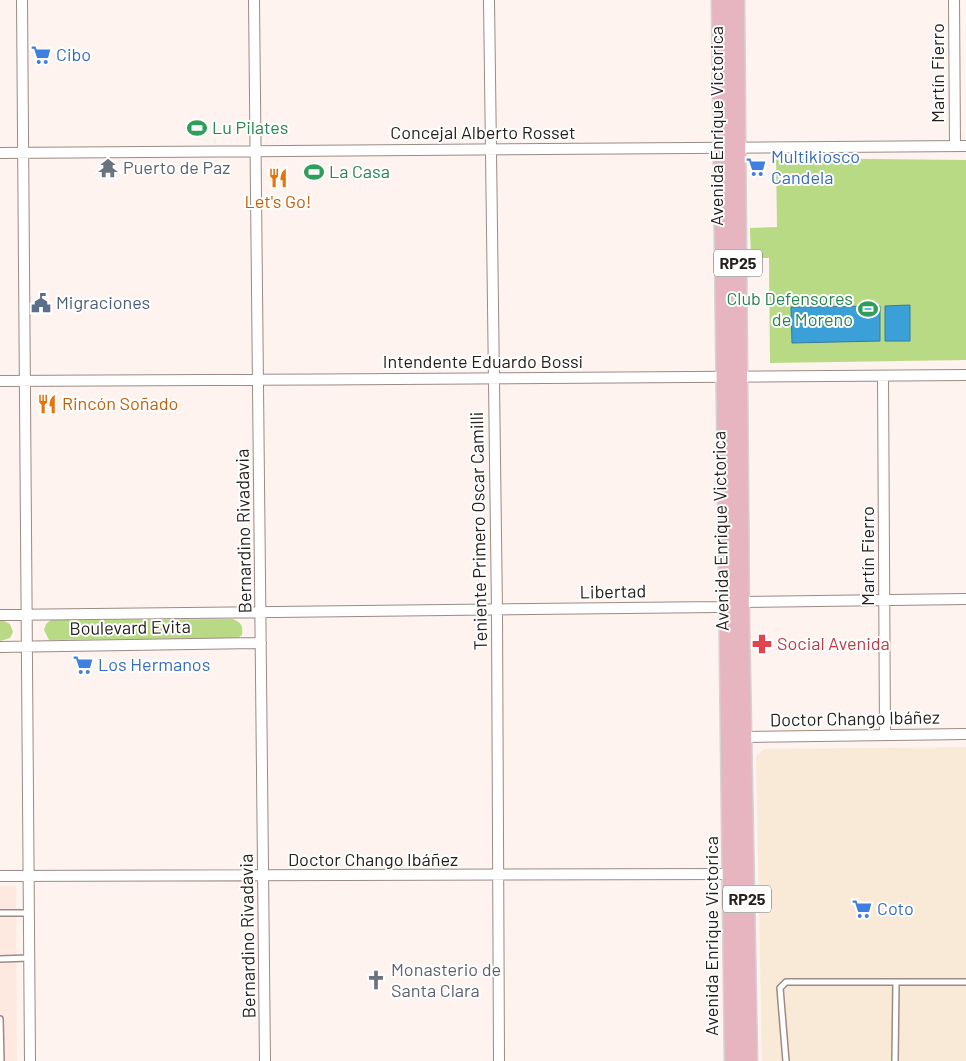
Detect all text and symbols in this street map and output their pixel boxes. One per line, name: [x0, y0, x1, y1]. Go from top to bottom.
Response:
street label: Martín Fierro: [926, 23, 948, 123]
street label: Avenida Enrique Victorica: [705, 26, 727, 226]
place label: Cibo: [56, 43, 91, 65]
supermarket icon: Cibo: [30, 44, 52, 66]
place label: Lu Pilates: [212, 116, 288, 138]
sports icon: Lu Pilates: [186, 117, 208, 139]
street label: Concejal Alberto Rosset: [390, 121, 576, 143]
place label: Multikiosco Candela: [771, 145, 860, 188]
place label: Puerto de Paz: [123, 156, 230, 178]
supermarket icon: Multikiosco Candela: [745, 156, 767, 178]
temple icon: Puerto de Paz: [97, 157, 119, 179]
place label: La Casa: [329, 160, 390, 182]
sports icon: La Casa: [303, 161, 325, 183]
restaurant icon: Let's Go!: [267, 167, 289, 189]
place label: Let's Go!: [245, 190, 311, 212]
road number: RP25: [714, 250, 762, 276]
place label: Club Defensores de Moreno: [726, 287, 853, 330]
place label: Migraciones: [56, 291, 150, 313]
public building icon: Migraciones: [30, 292, 52, 314]
sports icon: Club Defensores de Moreno: [857, 298, 879, 320]
street label: Intendente Eduardo Bossi: [383, 350, 583, 372]
place label: Rincón Soñado: [62, 392, 178, 414]
restaurant icon: Rincón Soñado: [36, 393, 58, 415]
street label: Teniente Primero Oscar Camilli: [465, 412, 491, 650]
street label: Avenida Enrique Victorica: [707, 431, 733, 631]
street label: Bernardino Rivadavia: [231, 449, 255, 614]
street label: Martín Fierro: [856, 506, 878, 606]
street label: Libertad: [580, 579, 646, 603]
street label: Boulevard Evita: [69, 615, 191, 639]
place label: Social Avenida: [777, 632, 890, 654]
pharmacy icon: Social Avenida: [751, 633, 773, 655]
place label: Los Hermanos: [98, 653, 210, 675]
supermarket icon: Los Hermanos: [72, 654, 94, 676]
street label: Doctor Chango Ibáñez: [770, 706, 940, 730]
street label: Avenida Enrique Victorica: [700, 836, 722, 1036]
street label: Doctor Chango Ibáñez: [288, 848, 458, 870]
street label: Bernardino Rivadavia: [235, 854, 259, 1019]
road number: RP25: [723, 886, 771, 912]
place label: Coto: [877, 897, 914, 919]
supermarket icon: Coto: [851, 898, 873, 920]
place label: Monasterio de Santa Clara: [391, 958, 501, 1001]
church icon: Monasterio de Santa Clara: [365, 969, 387, 991]

